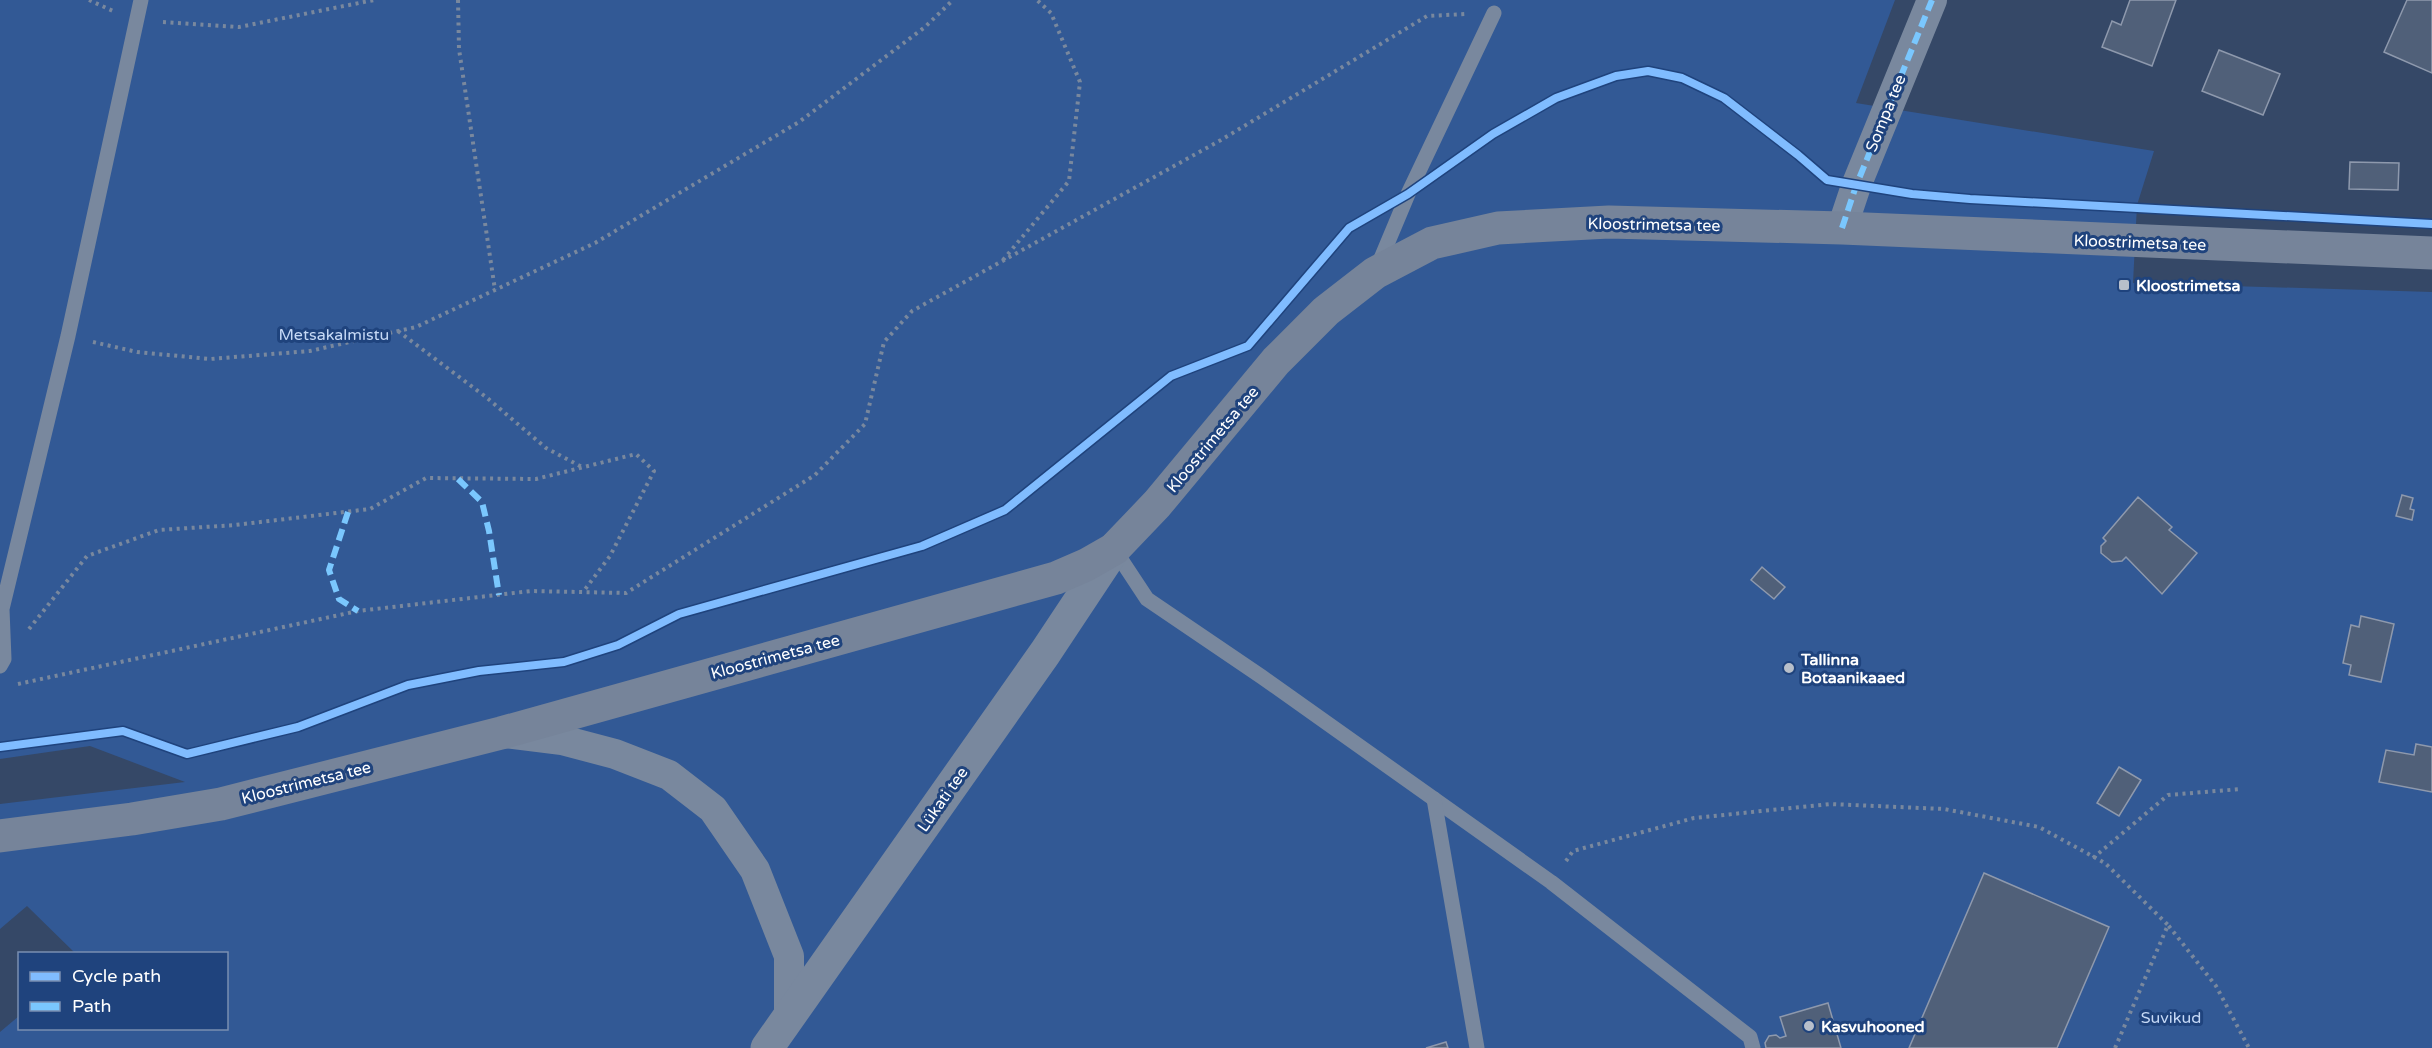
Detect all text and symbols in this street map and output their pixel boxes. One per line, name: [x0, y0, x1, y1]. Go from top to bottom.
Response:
street label: Sompa tee: [1861, 72, 1910, 155]
street label: Kloostrimetsa tee: [1587, 214, 1721, 236]
street label: Kloostrimetsa tee: [2073, 231, 2207, 255]
place label: Kloostrimetsa: [2136, 276, 2241, 296]
marker: Kloostrimetsa: [2117, 278, 2131, 292]
park label: Metsakalmistu: [279, 325, 389, 345]
street label: Kloostrimetsa tee: [1162, 382, 1263, 497]
street label: Kloostrimetsa tee: [709, 630, 842, 684]
place label: Tallinna Botaanikaaed: [1800, 650, 1905, 688]
marker: Tallinna Botaanikaaed: [1782, 661, 1796, 675]
street label: Kloostrimetsa tee: [239, 757, 373, 809]
street label: Lükati tee: [913, 763, 972, 836]
legend: [18, 952, 228, 1030]
text: Cycle path: [72, 965, 161, 987]
text: Path: [72, 995, 111, 1017]
park label: Suvikud: [2141, 1008, 2201, 1028]
place label: Kasvuhooned: [1821, 1017, 1925, 1037]
marker: Kasvuhooned: [1802, 1019, 1816, 1033]

